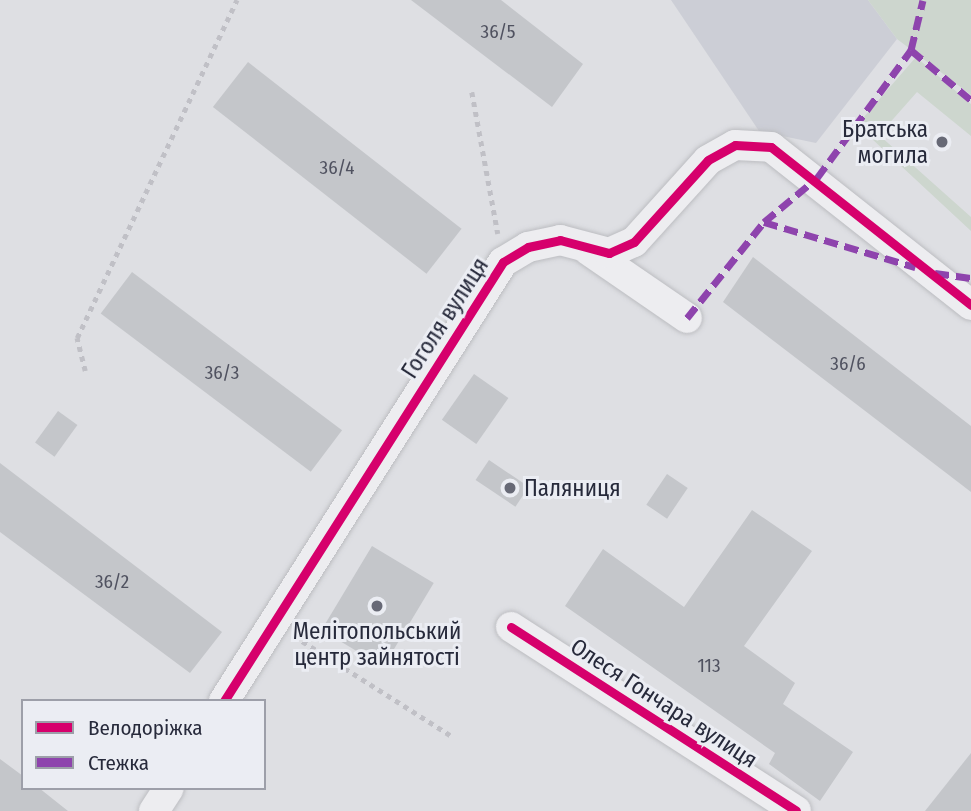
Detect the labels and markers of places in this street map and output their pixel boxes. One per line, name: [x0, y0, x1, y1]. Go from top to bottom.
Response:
place label: Братська могила: [842, 115, 928, 169]
marker: Братська могила: [934, 134, 950, 150]
place label: Паляниця: [524, 474, 621, 502]
marker: Паляниця: [502, 480, 518, 496]
marker: Мелітопольський центр зайнятості: [369, 598, 385, 614]
place label: Мелітопольський центр зайнятості: [293, 617, 461, 671]

